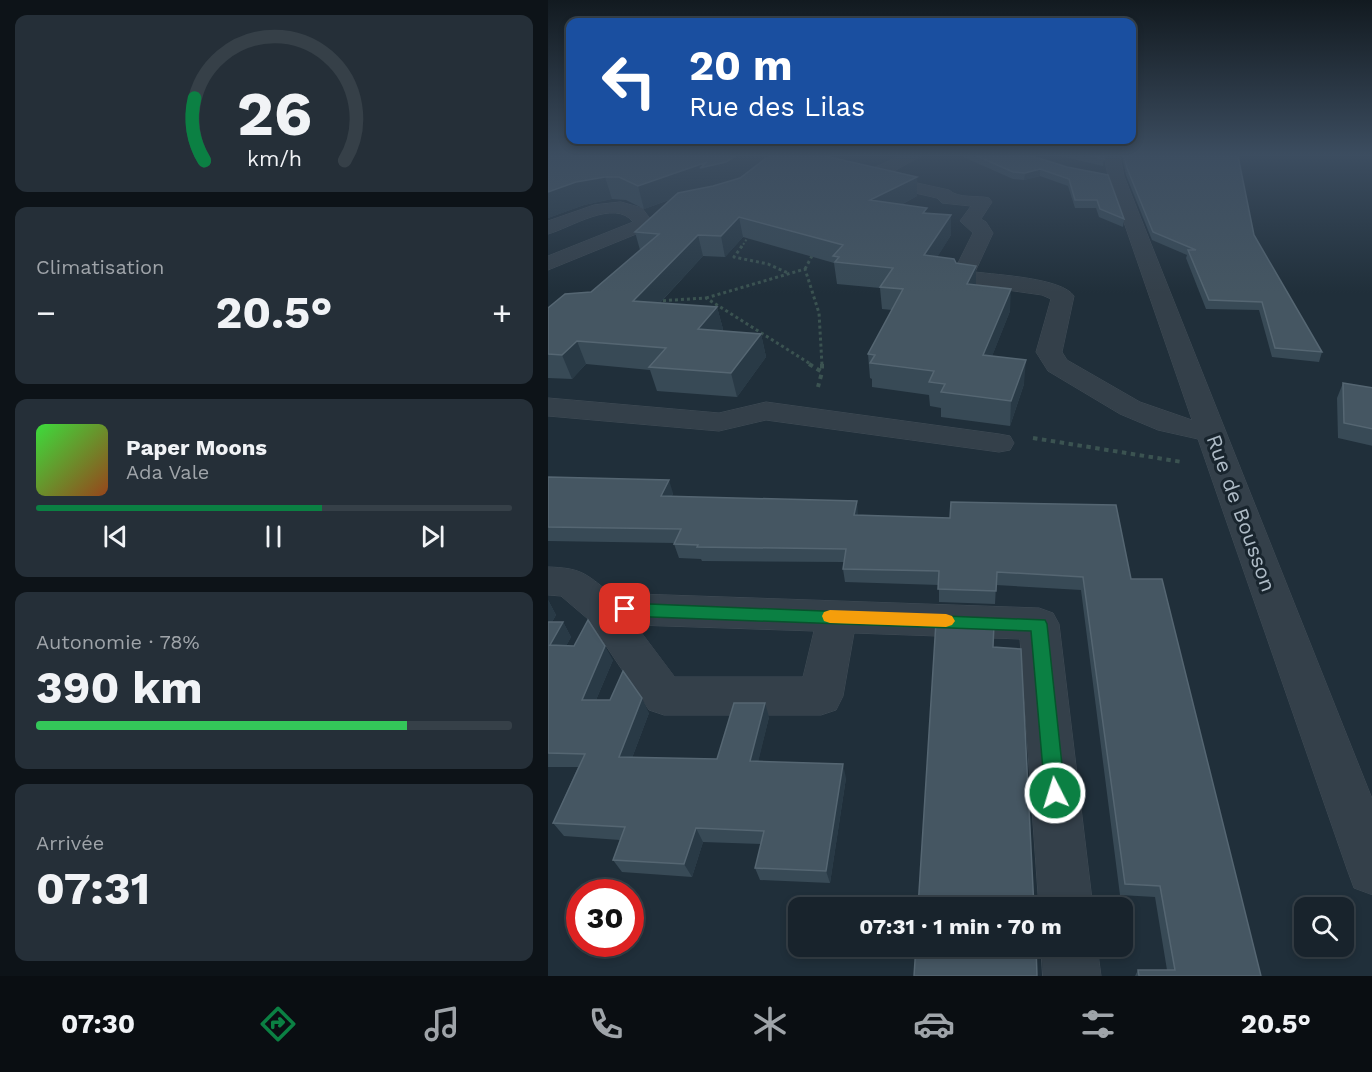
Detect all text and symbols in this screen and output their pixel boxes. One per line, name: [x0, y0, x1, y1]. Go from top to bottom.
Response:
text: 20 m: [689, 41, 793, 90]
icon: left: [590, 42, 668, 120]
text: 26: [236, 77, 312, 150]
text: Rue des Lilas: [689, 91, 865, 123]
text: km/h: [246, 146, 302, 171]
text: Climatisation: [36, 255, 164, 279]
text: 20.5°: [216, 286, 332, 339]
text: −: [36, 293, 56, 332]
text: +: [492, 293, 512, 332]
street label: Rue de Bousson: [1201, 431, 1282, 595]
text: Paper Moons: [126, 435, 267, 460]
text: Ada Vale: [126, 460, 209, 484]
icon: previous: [99, 520, 132, 553]
icon: pause: [257, 520, 290, 553]
icon: next: [416, 520, 449, 553]
pin: [599, 583, 650, 634]
icon: arrive: [608, 592, 641, 625]
text: Autonomie · 78%: [36, 630, 200, 654]
text: 390 km: [36, 661, 203, 714]
position arrow: [1023, 761, 1087, 825]
text: Arrivée: [36, 831, 104, 855]
text: 07:31: [36, 862, 150, 915]
speed limit sign: 30: [566, 879, 644, 957]
map controls: [1294, 897, 1354, 957]
button: search: [1294, 897, 1354, 957]
text: 07:31 · 1 min · 70 m: [859, 914, 1062, 939]
icon: directions: [257, 1003, 299, 1045]
icon: music: [421, 1003, 463, 1045]
icon: phone: [585, 1003, 627, 1045]
icon: climate: [749, 1003, 791, 1045]
icon: car: [913, 1003, 955, 1045]
icon: filters: [1077, 1003, 1119, 1045]
text: 07:30: [61, 1008, 135, 1040]
text: 20.5°: [1241, 1008, 1311, 1040]

